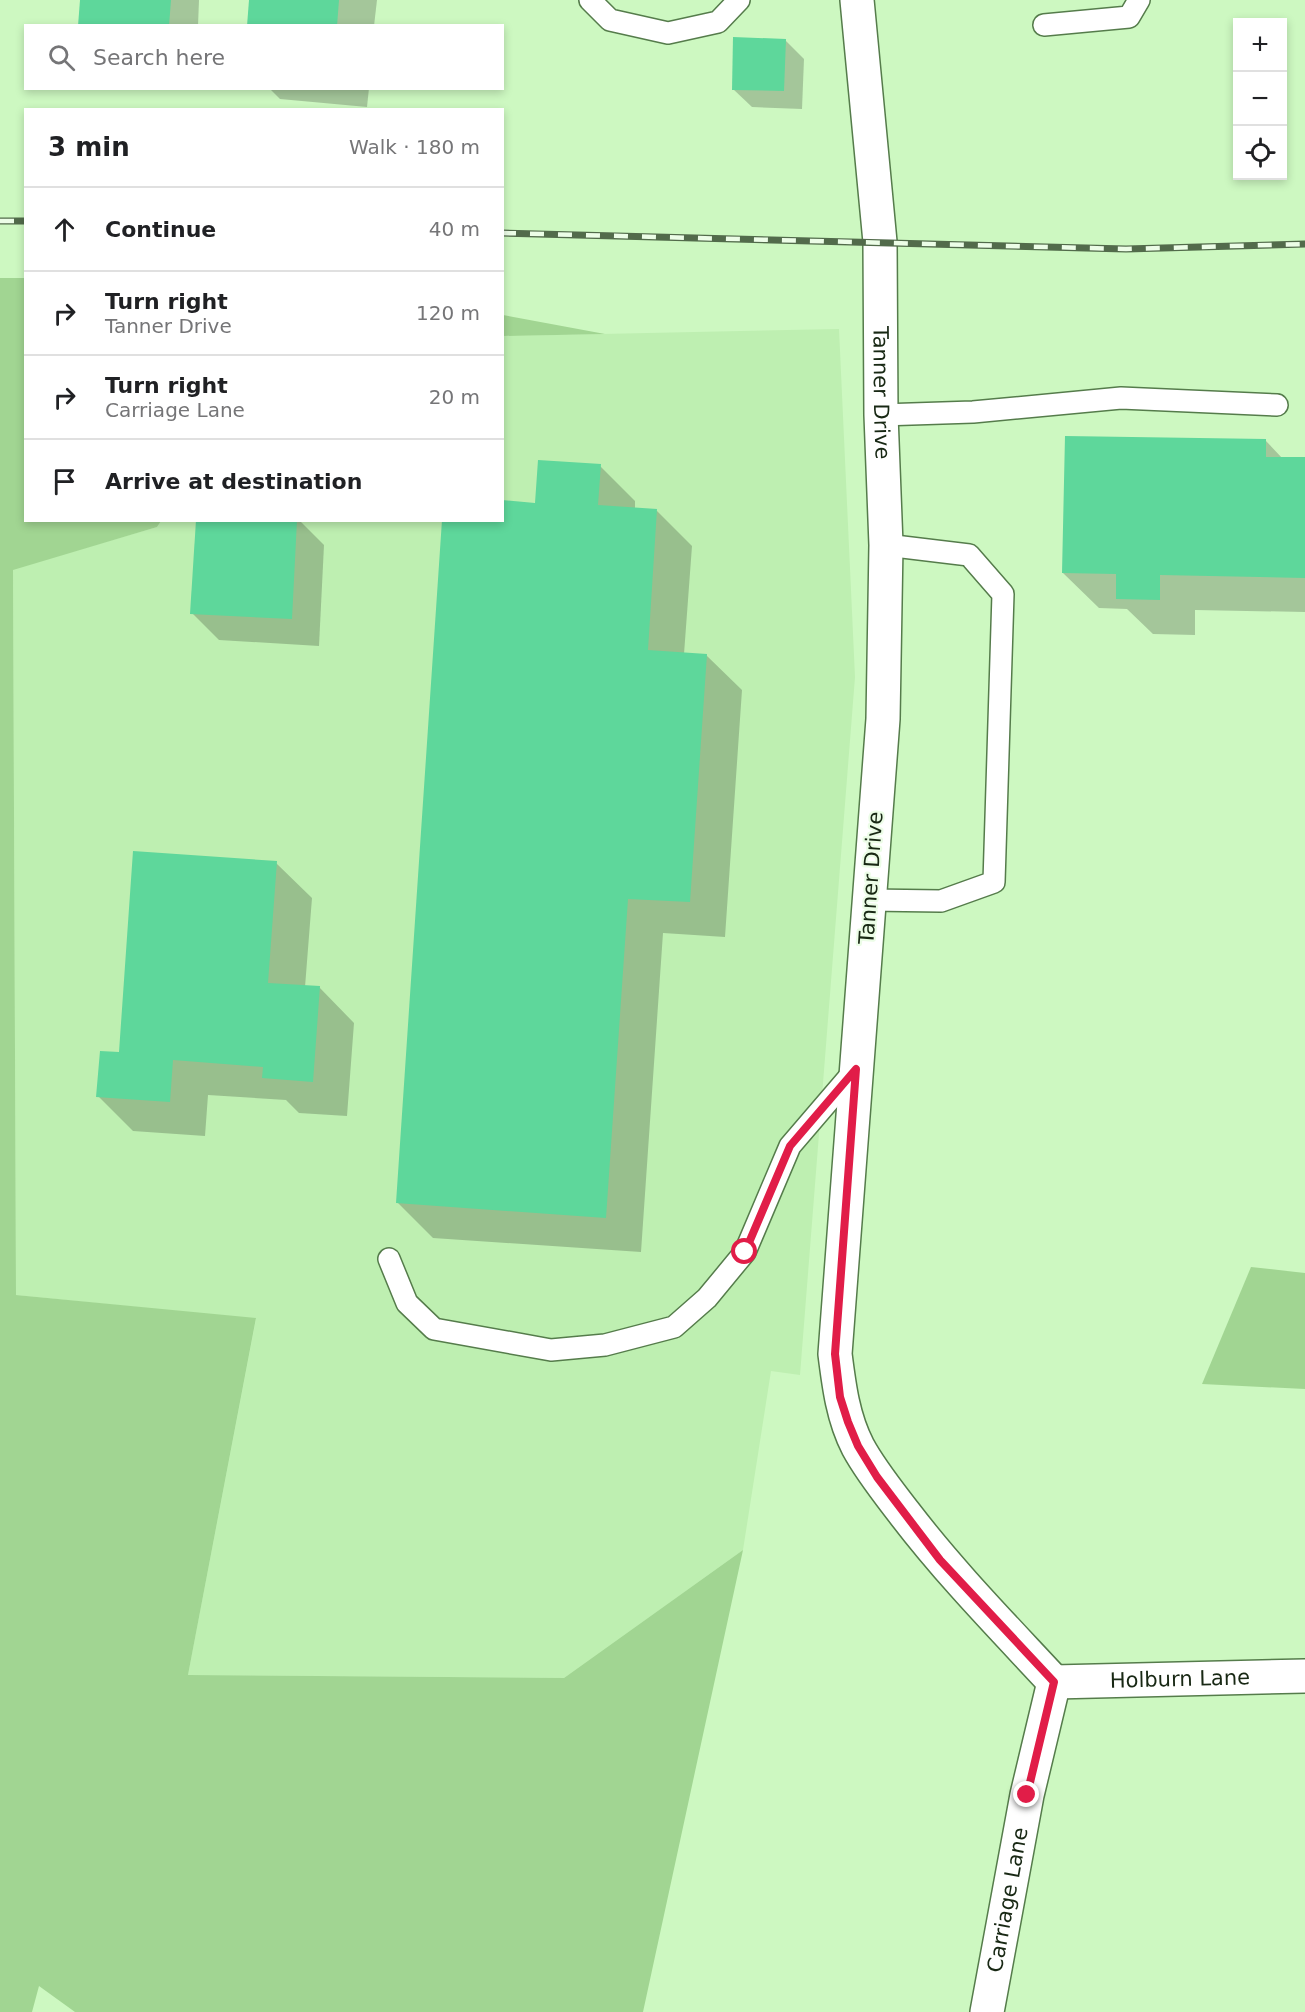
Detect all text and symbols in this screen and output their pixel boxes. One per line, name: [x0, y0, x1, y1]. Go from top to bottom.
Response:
map controls: [1233, 18, 1287, 180]
button: +: [1233, 18, 1287, 72]
search box: [24, 24, 504, 90]
icon: search: [45, 41, 78, 74]
text: Search here: [93, 45, 225, 70]
button: −: [1233, 72, 1287, 126]
button: locate: [1233, 126, 1287, 180]
text: 3 min: [48, 132, 130, 162]
text: Walk · 180 m: [349, 135, 480, 159]
icon: ahead: [48, 213, 81, 246]
text: Continue: [105, 217, 216, 242]
text: 40 m: [429, 217, 480, 241]
text: Turn right: [105, 289, 228, 314]
icon: right: [48, 297, 81, 330]
text: 120 m: [416, 301, 480, 325]
text: Tanner Drive: [105, 314, 232, 338]
street label: Tanner Drive: [868, 325, 895, 460]
text: Turn right: [105, 373, 228, 398]
icon: right: [48, 381, 81, 414]
text: 20 m: [429, 385, 480, 409]
text: Carriage Lane: [105, 398, 245, 422]
icon: arrive: [48, 465, 81, 498]
text: Arrive at destination: [105, 469, 362, 494]
street label: Tanner Drive: [854, 811, 888, 946]
route start: [731, 1238, 757, 1264]
street label: Holburn Lane: [1110, 1665, 1250, 1693]
route end: [1013, 1781, 1039, 1807]
street label: Carriage Lane: [983, 1825, 1033, 1974]

